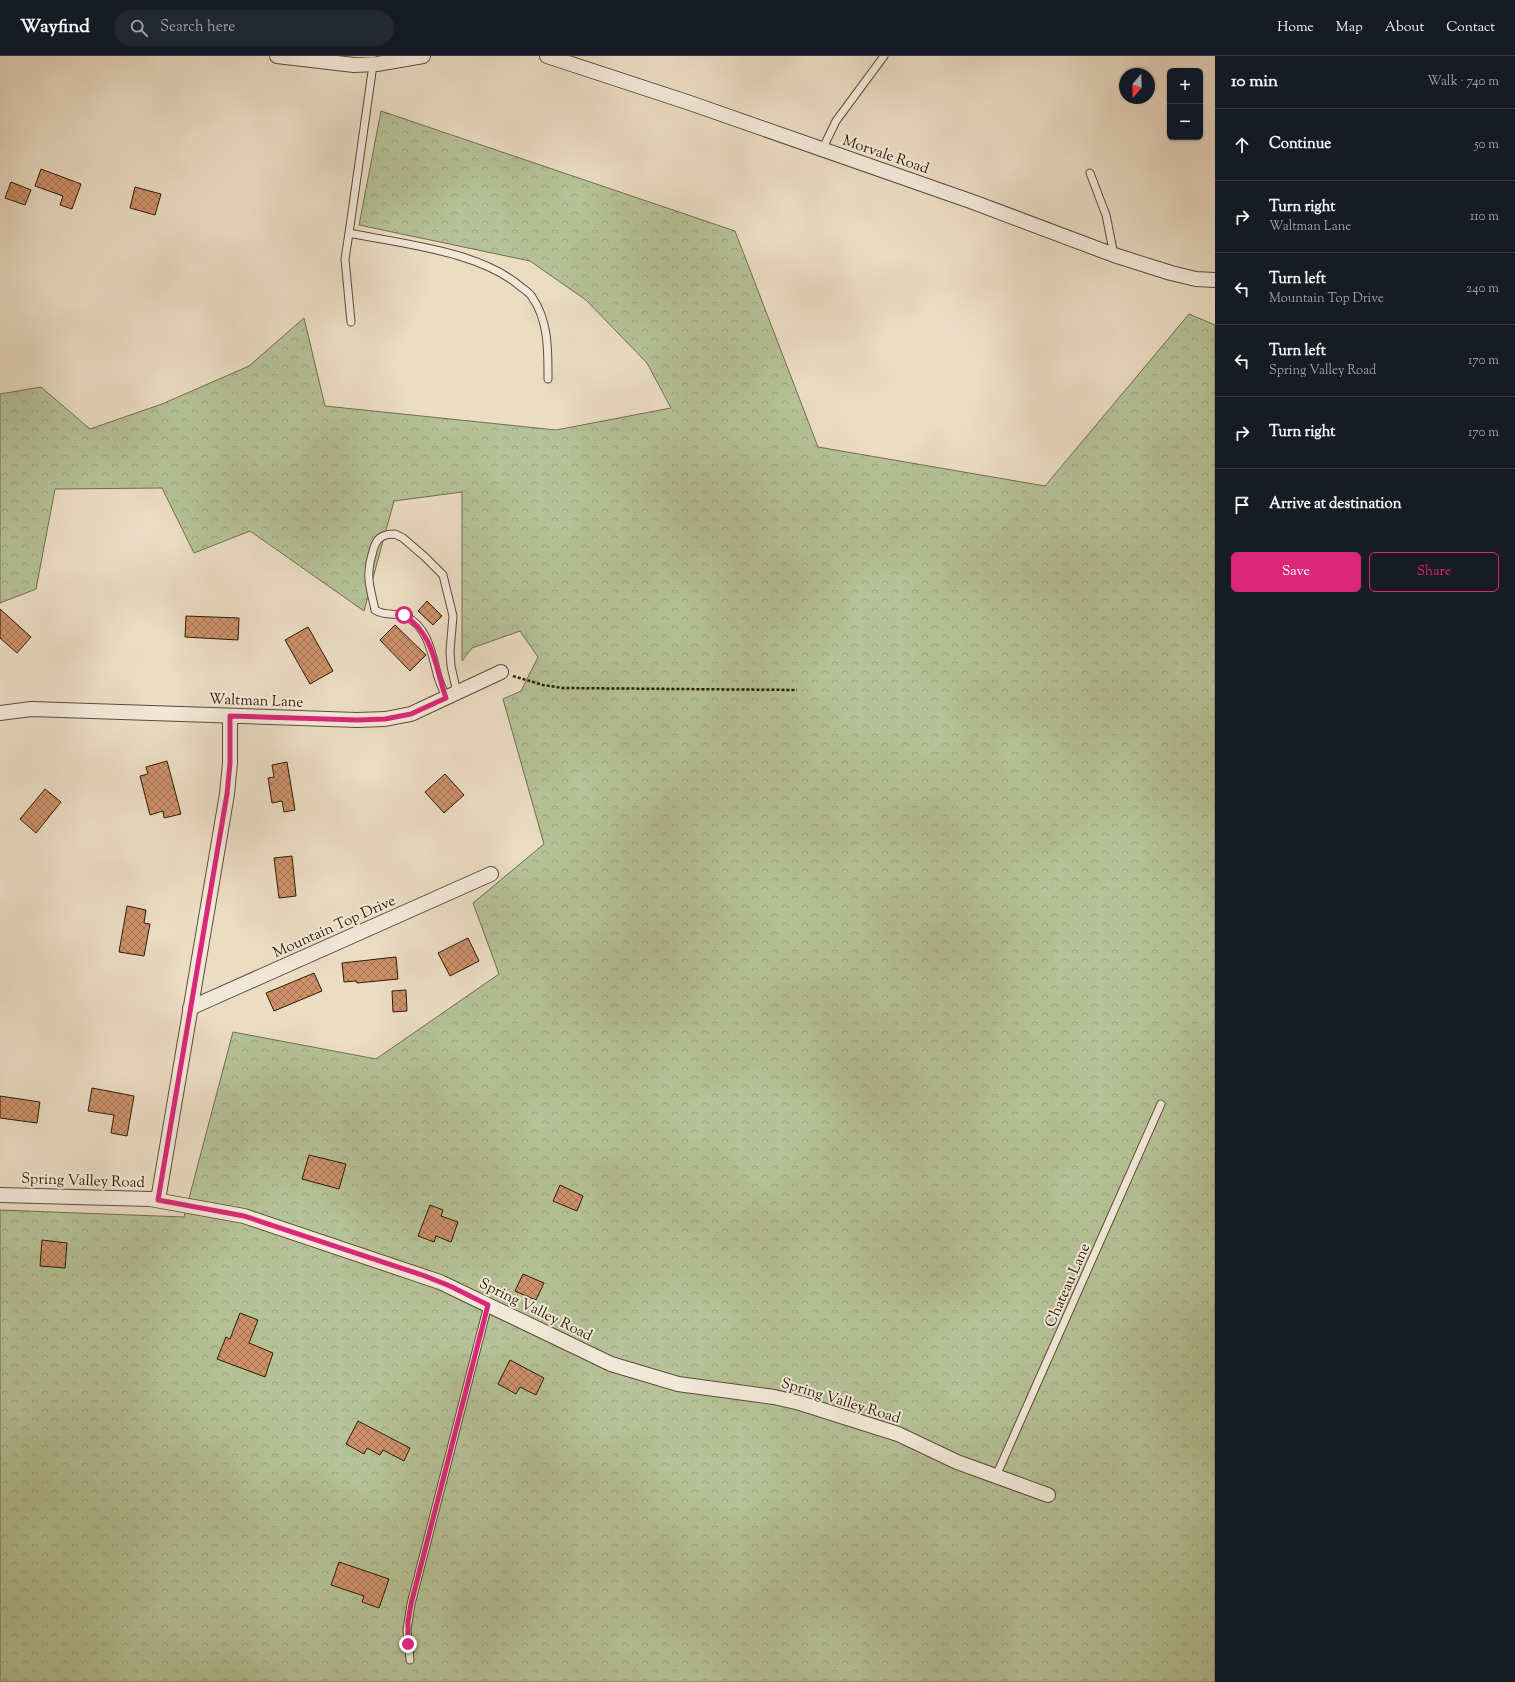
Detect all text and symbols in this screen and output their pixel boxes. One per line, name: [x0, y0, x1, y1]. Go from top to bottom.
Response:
search box: [114, 10, 394, 46]
text: Wayfind: [20, 14, 90, 41]
icon: search: [128, 17, 150, 39]
text: Search here: [160, 17, 235, 38]
text: Home: [1277, 18, 1314, 38]
text: Map: [1336, 18, 1363, 38]
text: About: [1385, 18, 1424, 38]
text: Contact: [1446, 18, 1495, 38]
north arrow: [1119, 68, 1155, 104]
map controls: [1167, 68, 1203, 140]
button: +: [1167, 68, 1203, 104]
text: 10 min: [1231, 70, 1278, 94]
text: Walk · 740 m: [1427, 73, 1499, 91]
button: −: [1167, 104, 1203, 140]
street label: Morvale Road: [840, 131, 932, 180]
icon: ahead: [1231, 134, 1253, 156]
text: Continue: [1269, 134, 1331, 155]
text: 50 m: [1474, 136, 1499, 154]
text: Turn right: [1269, 197, 1335, 218]
icon: right: [1231, 206, 1253, 228]
text: 110 m: [1470, 208, 1499, 226]
text: Waltman Lane: [1269, 218, 1351, 236]
text: Turn left: [1269, 269, 1326, 290]
icon: left: [1231, 278, 1253, 300]
text: 240 m: [1466, 280, 1499, 298]
text: Mountain Top Drive: [1269, 290, 1384, 308]
text: Turn left: [1269, 341, 1326, 362]
icon: left: [1231, 350, 1253, 372]
text: 170 m: [1468, 352, 1499, 370]
text: Spring Valley Road: [1269, 362, 1376, 380]
icon: right: [1231, 422, 1253, 444]
text: Turn right: [1269, 422, 1335, 443]
text: 170 m: [1468, 424, 1499, 442]
icon: arrive: [1231, 494, 1253, 516]
text: Arrive at destination: [1269, 494, 1402, 515]
button: Save: [1231, 552, 1361, 592]
button: Share: [1369, 552, 1499, 592]
route start: [395, 606, 413, 624]
street label: Waltman Lane: [208, 689, 304, 714]
street label: Mountain Top Drive: [270, 891, 399, 964]
street label: Spring Valley Road: [21, 1169, 146, 1194]
street label: Chateau Lane: [1040, 1240, 1096, 1331]
street label: Spring Valley Road: [475, 1274, 596, 1347]
street label: Spring Valley Road: [778, 1373, 903, 1430]
route end: [399, 1635, 417, 1653]

